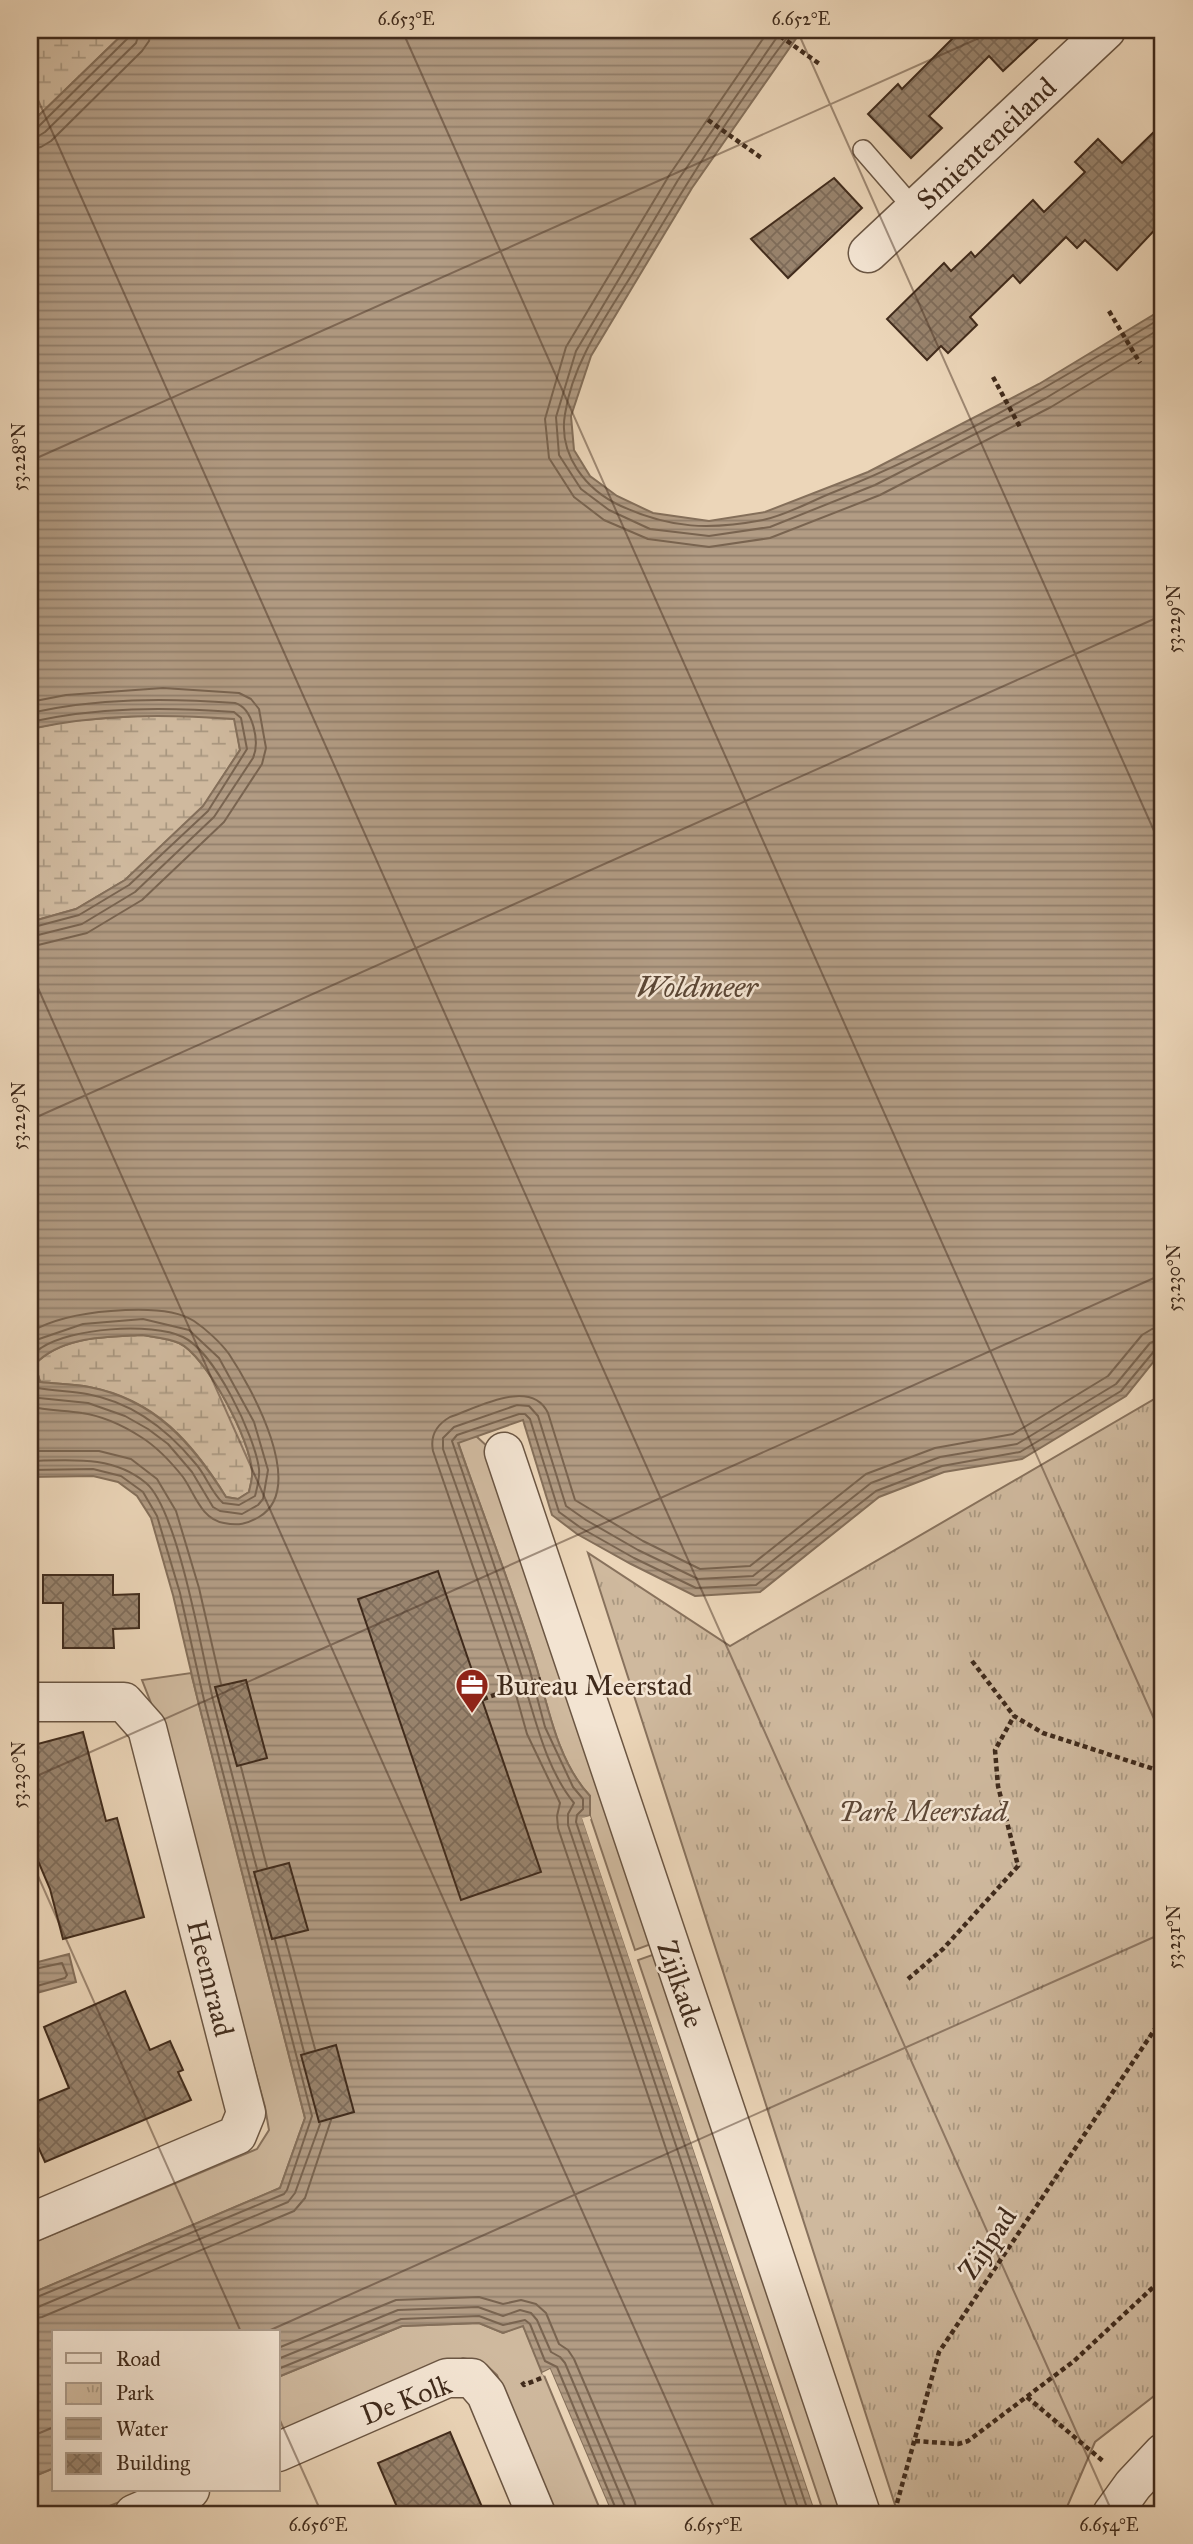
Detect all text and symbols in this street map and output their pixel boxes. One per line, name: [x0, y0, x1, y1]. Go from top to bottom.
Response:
text: 6.653°E: [377, 8, 435, 30]
text: 6.652°E: [772, 8, 831, 30]
street label: Smienteneiland: [909, 70, 1064, 217]
text: 53.228°N: [8, 423, 30, 491]
text: 53.229°N: [1163, 585, 1185, 653]
water label: Woldmeer: [636, 969, 759, 1005]
text: 53.229°N: [8, 1082, 30, 1150]
text: 53.230°N: [1163, 1244, 1185, 1312]
office icon: Bureau Meerstad: [453, 1666, 491, 1715]
place label: Bureau Meerstad: [496, 1668, 693, 1703]
text: 53.230°N: [8, 1741, 30, 1809]
park label: Park Meerstad: [839, 1794, 1010, 1829]
text: 53.231°N: [1163, 1905, 1185, 1969]
street label: Heemraad: [179, 1916, 242, 2040]
street label: Zijlkade: [649, 1936, 712, 2032]
street label: Zijlpad: [951, 2201, 1024, 2286]
legend: [52, 2330, 280, 2492]
text: Road: [116, 2346, 161, 2372]
street label: De Kolk: [356, 2366, 456, 2433]
text: Park: [116, 2380, 154, 2406]
text: Water: [116, 2416, 168, 2442]
text: Building: [116, 2450, 190, 2476]
text: 6.656°E: [288, 2514, 348, 2536]
text: 6.655°E: [684, 2514, 742, 2536]
text: 6.654°E: [1079, 2514, 1139, 2536]

